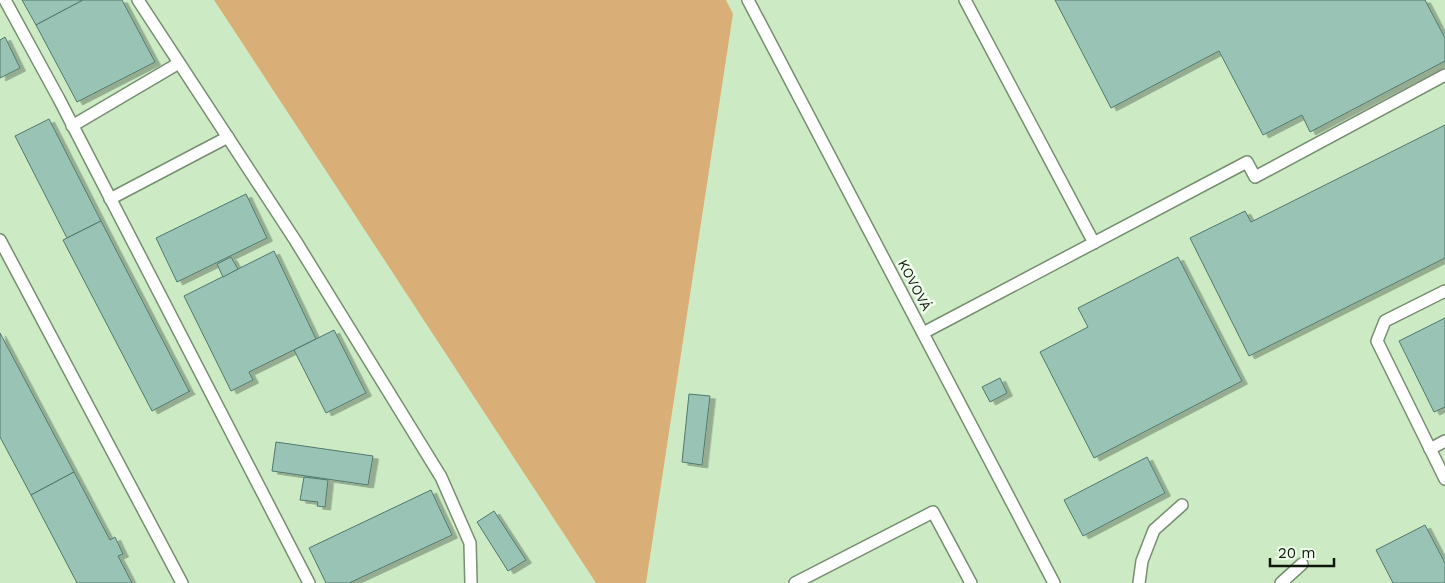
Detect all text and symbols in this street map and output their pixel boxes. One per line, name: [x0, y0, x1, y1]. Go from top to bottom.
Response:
street label: KOVOVÁ: [895, 257, 935, 313]
scale bar: [1270, 536, 1334, 568]
text: 20 m: [1278, 544, 1316, 562]

